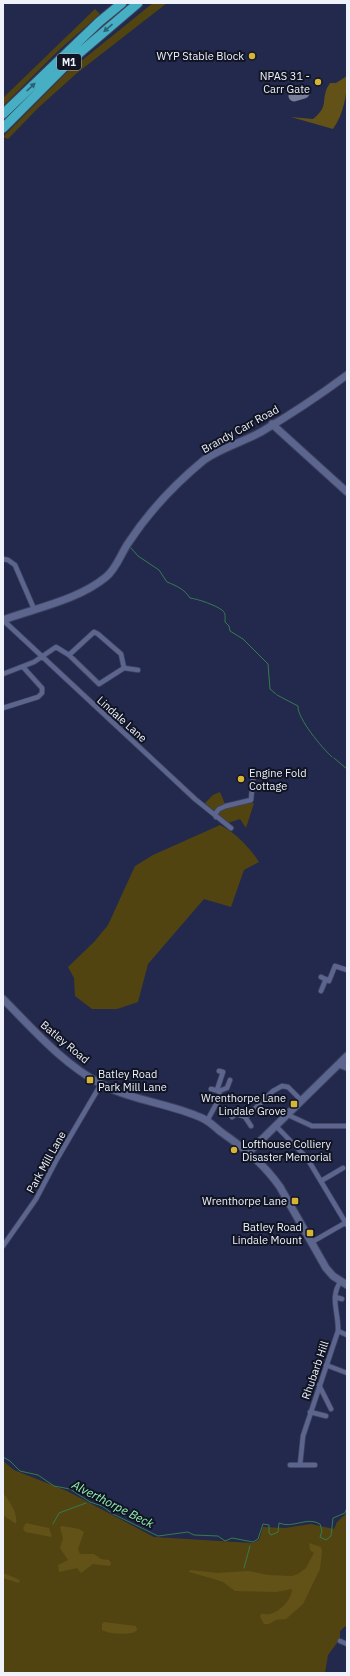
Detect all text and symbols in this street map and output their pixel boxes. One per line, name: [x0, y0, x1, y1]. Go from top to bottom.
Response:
one-way arrow: [103, 23, 113, 32]
place label: WYP Stable Block: [157, 49, 244, 63]
marker: WYP Stable Block: [247, 51, 257, 61]
road number: M1: [57, 54, 81, 70]
place label: NPAS 31 - Carr Gate: [260, 69, 310, 96]
marker: NPAS 31 - Carr Gate: [313, 77, 323, 87]
one-way arrow: [26, 82, 36, 91]
street label: Brandy Carr Road: [199, 402, 281, 456]
street label: Lindale Lane: [94, 693, 150, 745]
place label: Engine Fold Cottage: [249, 766, 307, 793]
marker: Engine Fold Cottage: [236, 774, 246, 784]
street label: Batley Road: [38, 1018, 92, 1066]
place label: Batley Road Park Mill Lane: [98, 1067, 167, 1094]
marker: Batley Road Park Mill Lane: [85, 1075, 95, 1085]
place label: Wrenthorpe Lane Lindale Grove: [201, 1091, 286, 1118]
marker: Wrenthorpe Lane Lindale Grove: [289, 1099, 299, 1109]
street label: Park Mill Lane: [23, 1129, 69, 1195]
place label: Lofthouse Colliery Disaster Memorial: [242, 1137, 332, 1164]
marker: Lofthouse Colliery Disaster Memorial: [229, 1145, 239, 1155]
place label: Wrenthorpe Lane: [202, 1194, 287, 1208]
marker: Wrenthorpe Lane: [290, 1196, 300, 1206]
place label: Batley Road Lindale Mount: [232, 1220, 302, 1247]
marker: Batley Road Lindale Mount: [305, 1228, 315, 1238]
street label: Rhubarb Hill: [298, 1339, 332, 1401]
water label: Alverthorpe Beck: [69, 1476, 157, 1531]

